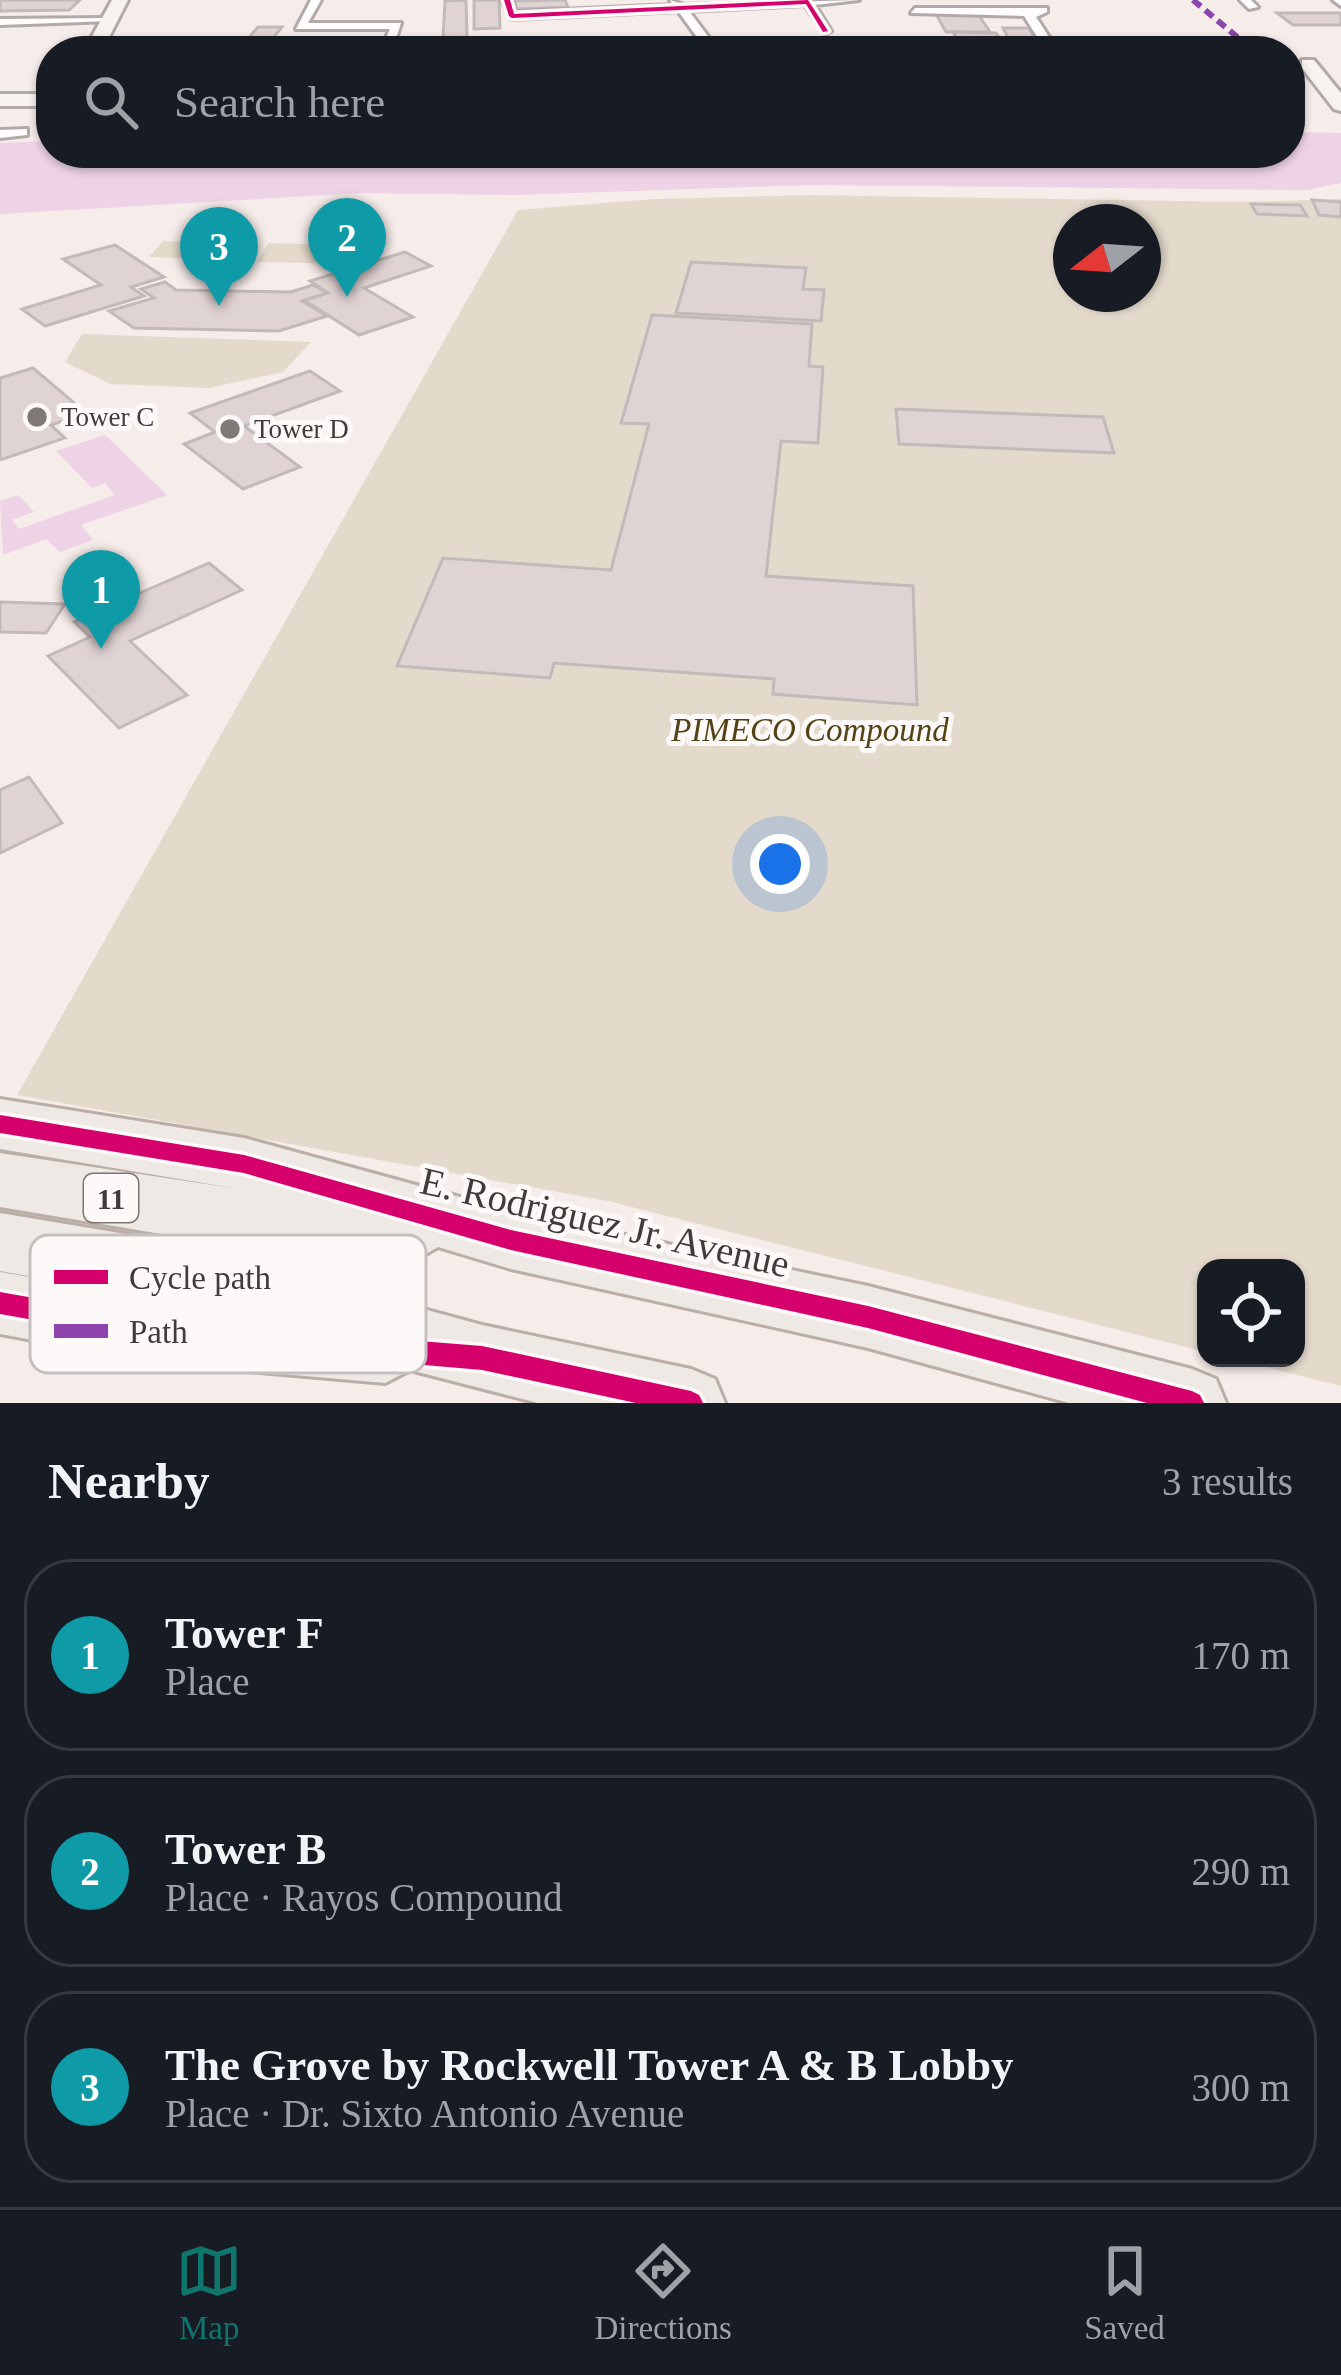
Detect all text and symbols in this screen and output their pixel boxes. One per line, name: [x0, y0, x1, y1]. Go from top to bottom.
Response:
search box: [36, 36, 1305, 168]
icon: search: [78, 69, 144, 135]
text: Search here: [174, 77, 385, 127]
pin: 2: [308, 198, 386, 297]
north arrow: [1053, 204, 1161, 312]
pin: 3: [180, 207, 258, 306]
place label: Tower C: [61, 402, 154, 432]
marker: Tower C: [24, 404, 50, 430]
place label: Tower D: [254, 414, 349, 444]
marker: Tower D: [217, 416, 243, 442]
pin: 1: [62, 550, 140, 649]
park label: PIMECO Compound: [670, 712, 949, 748]
your location: [750, 834, 810, 894]
street label: E. Rodriguez Jr. Avenue: [416, 1159, 794, 1286]
road number: 11: [84, 1174, 138, 1222]
legend: [30, 1235, 426, 1373]
map controls: [1197, 1259, 1305, 1367]
button: locate: [1197, 1259, 1305, 1367]
text: Cycle path: [129, 1260, 272, 1296]
text: Path: [129, 1314, 188, 1350]
text: Nearby: [48, 1453, 209, 1509]
text: 3 results: [1162, 1460, 1293, 1503]
text: Tower F: [165, 1608, 324, 1658]
text: 1: [80, 1634, 100, 1677]
text: 170 m: [1191, 1634, 1290, 1677]
text: Place: [165, 1660, 249, 1703]
text: Tower B: [165, 1824, 326, 1874]
text: 2: [80, 1850, 100, 1893]
text: 290 m: [1191, 1850, 1290, 1893]
text: Place · Rayos Compound: [165, 1876, 563, 1919]
text: The Grove by Rockwell Tower A & B Lobby: [165, 2040, 1013, 2090]
text: 3: [80, 2066, 100, 2109]
text: 300 m: [1191, 2066, 1290, 2109]
text: Place · Dr. Sixto Antonio Avenue: [165, 2092, 684, 2135]
tab: Map: [176, 2238, 242, 2347]
tab: Directions: [594, 2238, 732, 2347]
tab: Saved: [1084, 2238, 1165, 2347]

